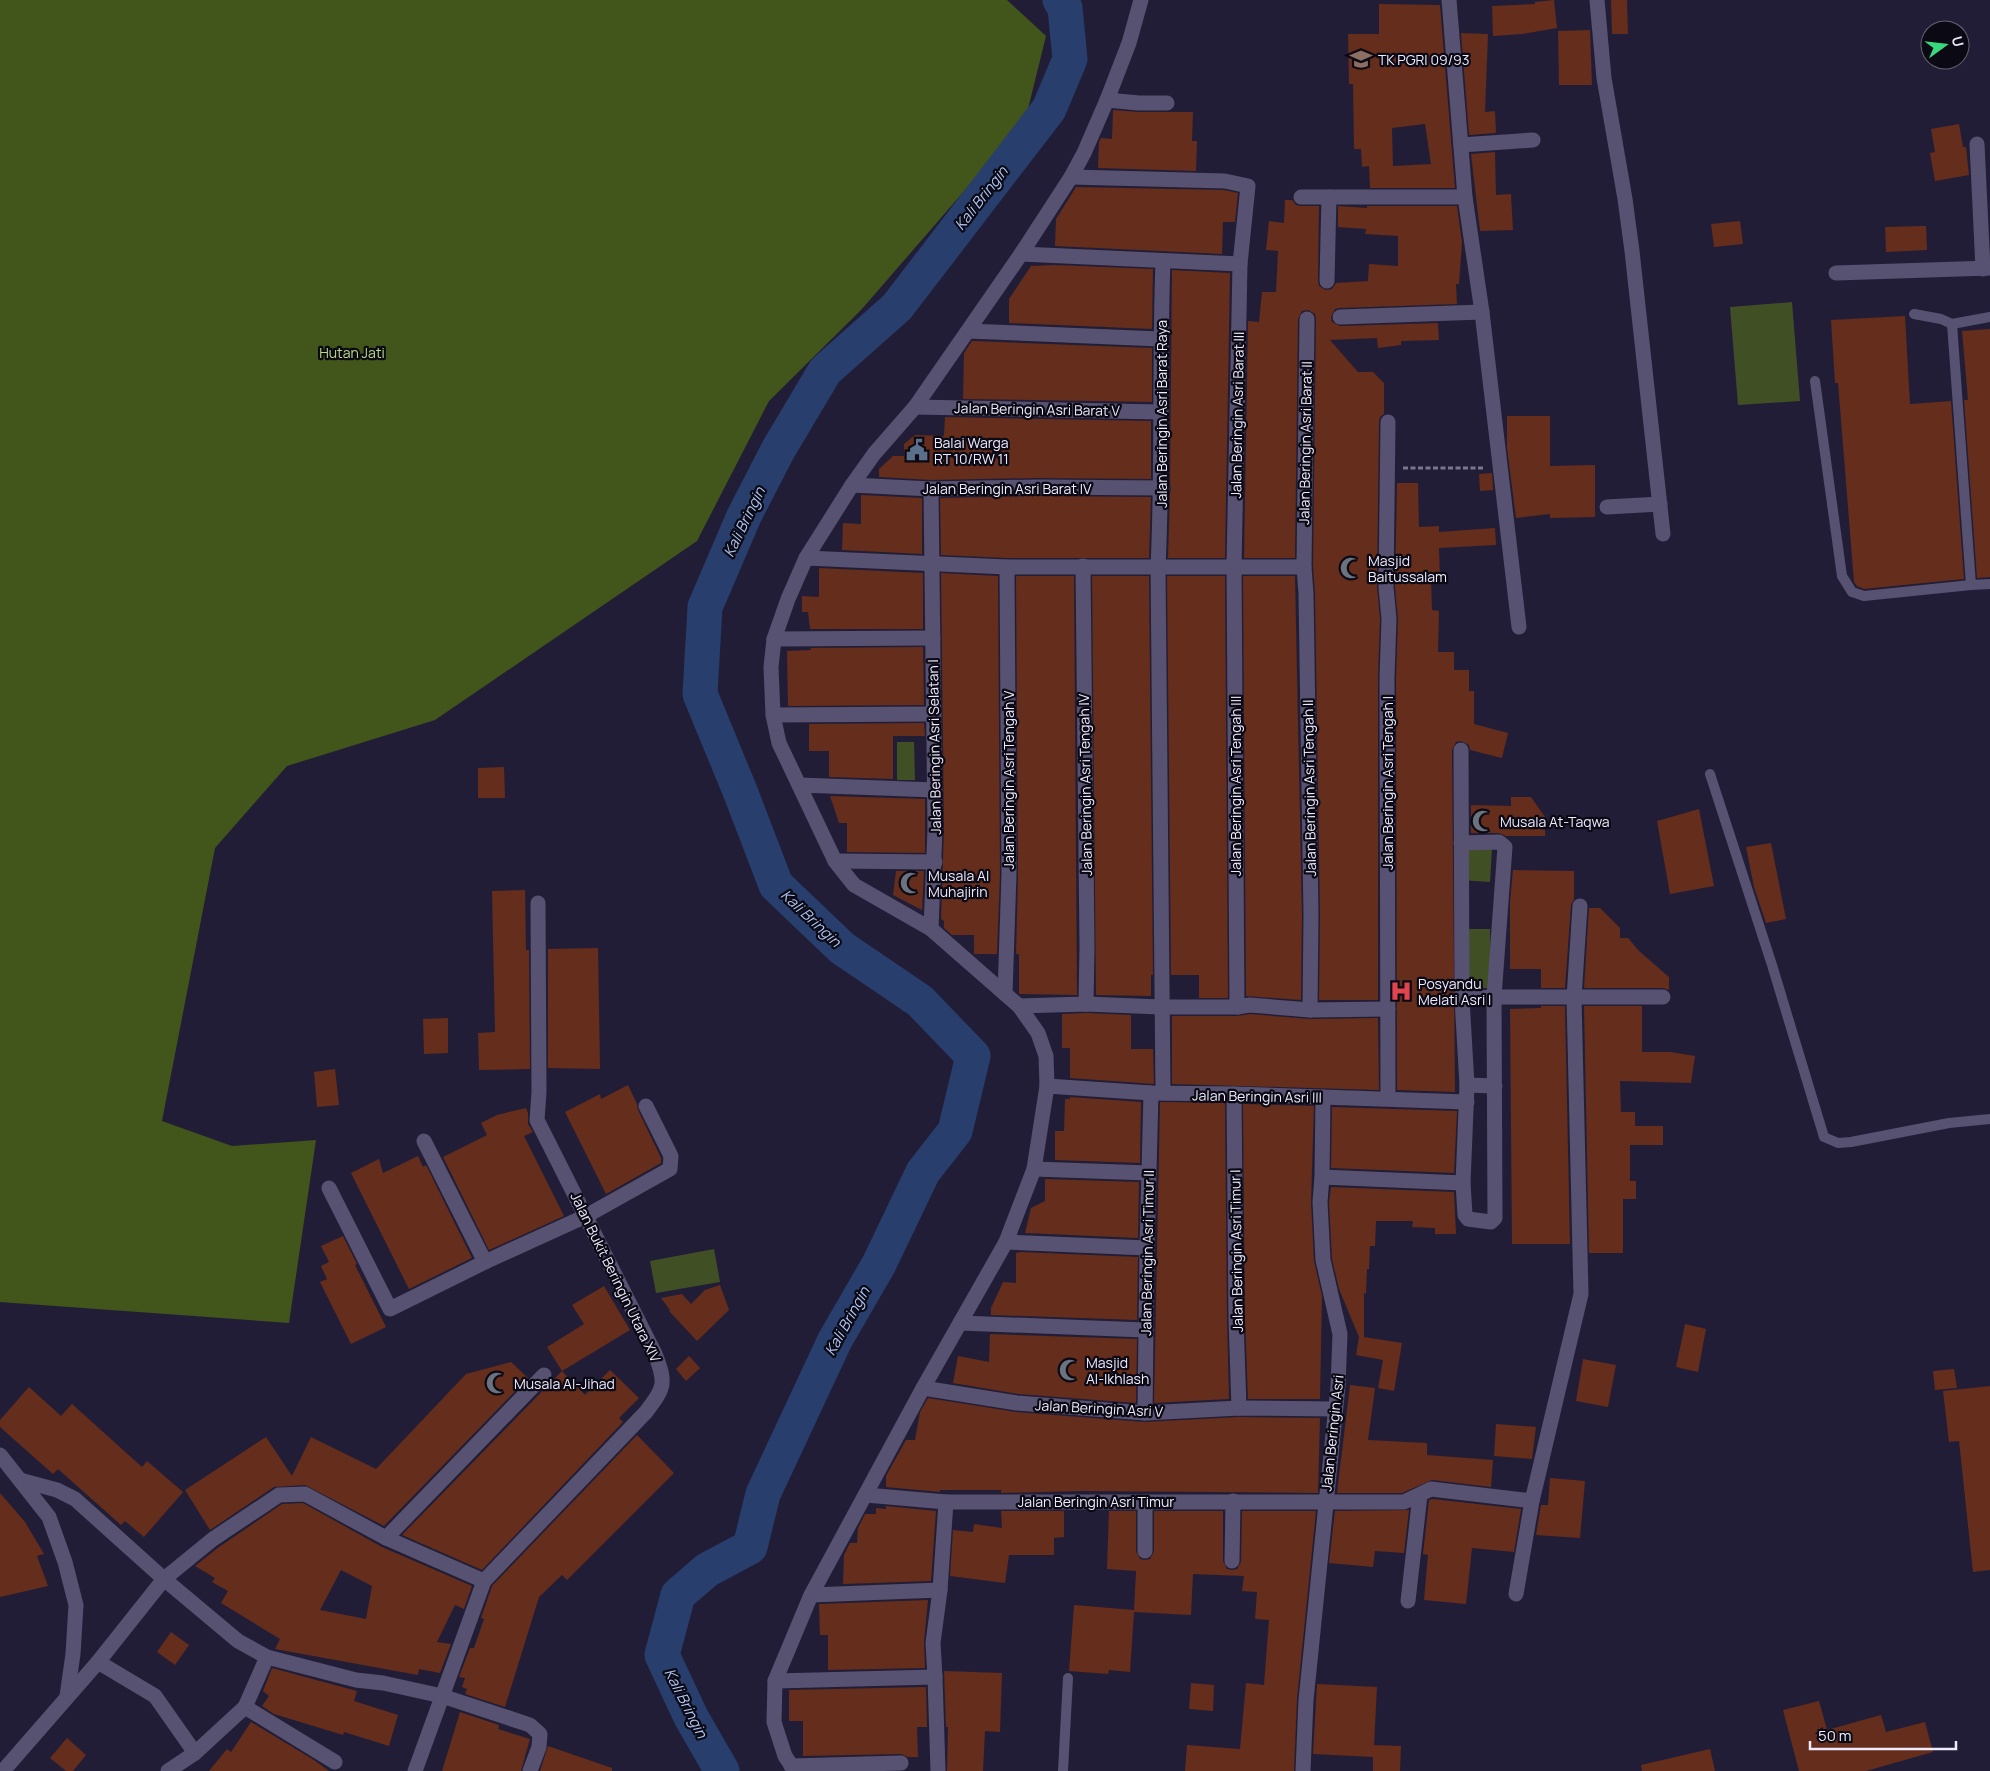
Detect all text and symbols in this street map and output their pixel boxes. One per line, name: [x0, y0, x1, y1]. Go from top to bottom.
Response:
north arrow: [1920, 20, 1970, 70]
text: U: [1948, 34, 1969, 49]
school or university icon: TK PGRI 09/93: [1348, 46, 1374, 72]
place label: TK PGRI 09/93: [1378, 50, 1469, 69]
water label: Kali Bringin: [949, 161, 1013, 234]
street label: Jalan Beringin Asri Barat Raya: [1152, 320, 1171, 508]
street label: Jalan Beringin Asri Barat III: [1226, 331, 1248, 499]
park label: Hutan Jati: [319, 343, 385, 362]
street label: Jalan Beringin Asri Barat II: [1294, 361, 1316, 525]
street label: Jalan Beringin Asri Barat V: [954, 398, 1120, 420]
place label: Balai Warga RT 10/RW 11: [934, 433, 1009, 468]
public building icon: Balai Warga RT 10/RW 11: [904, 437, 930, 463]
street label: Jalan Beringin Asri Barat IV: [923, 479, 1092, 498]
water label: Kali Bringin: [718, 482, 770, 561]
place label: Masjid Baitussalam: [1368, 551, 1447, 586]
mosque icon: Masjid Baitussalam: [1338, 555, 1364, 581]
street label: Jalan Beringin Asri Selatan I: [923, 659, 945, 835]
street label: Jalan Beringin Asri Tengah V: [999, 690, 1018, 869]
street label: Jalan Beringin Asri Tengah IV: [1074, 693, 1096, 876]
street label: Jalan Beringin Asri Tengah III: [1226, 696, 1245, 876]
street label: Jalan Beringin Asri Tengah I: [1378, 696, 1397, 870]
street label: Jalan Beringin Asri Tengah II: [1298, 699, 1320, 877]
mosque icon: Musala At-Taqwa: [1470, 808, 1496, 834]
place label: Musala At-Taqwa: [1500, 812, 1610, 831]
place label: Musala Al Muhajirin: [928, 866, 989, 901]
mosque icon: Musala Al Muhajirin: [898, 870, 924, 896]
water label: Kali Bringin: [776, 885, 847, 952]
place label: Posyandu Melati Asri I: [1418, 974, 1491, 1009]
hospital icon: Posyandu Melati Asri I: [1388, 978, 1414, 1004]
street label: Jalan Beringin Asri III: [1192, 1085, 1322, 1107]
street label: Jalan Beringin Asri Timur I: [1225, 1169, 1247, 1333]
street label: Jalan Beringin Asri Timur II: [1136, 1170, 1158, 1336]
street label: Jalan Bukit Beringin Utara XIV: [567, 1189, 666, 1366]
water label: Kali Bringin: [820, 1282, 875, 1359]
place label: Masjid Al-Ikhlash: [1086, 1353, 1149, 1388]
mosque icon: Masjid Al-Ikhlash: [1057, 1357, 1083, 1383]
mosque icon: Musala Al-Jihad: [484, 1370, 510, 1396]
place label: Musala Al-Jihad: [514, 1374, 615, 1393]
street label: Jalan Beringin Asri: [1316, 1374, 1348, 1492]
street label: Jalan Beringin Asri V: [1034, 1395, 1164, 1421]
street label: Jalan Beringin Asri Timur: [1018, 1492, 1174, 1511]
water label: Kali Bringin: [659, 1665, 713, 1742]
scale bar: [1810, 1718, 1956, 1750]
text: 50 m: [1818, 1725, 1852, 1746]

